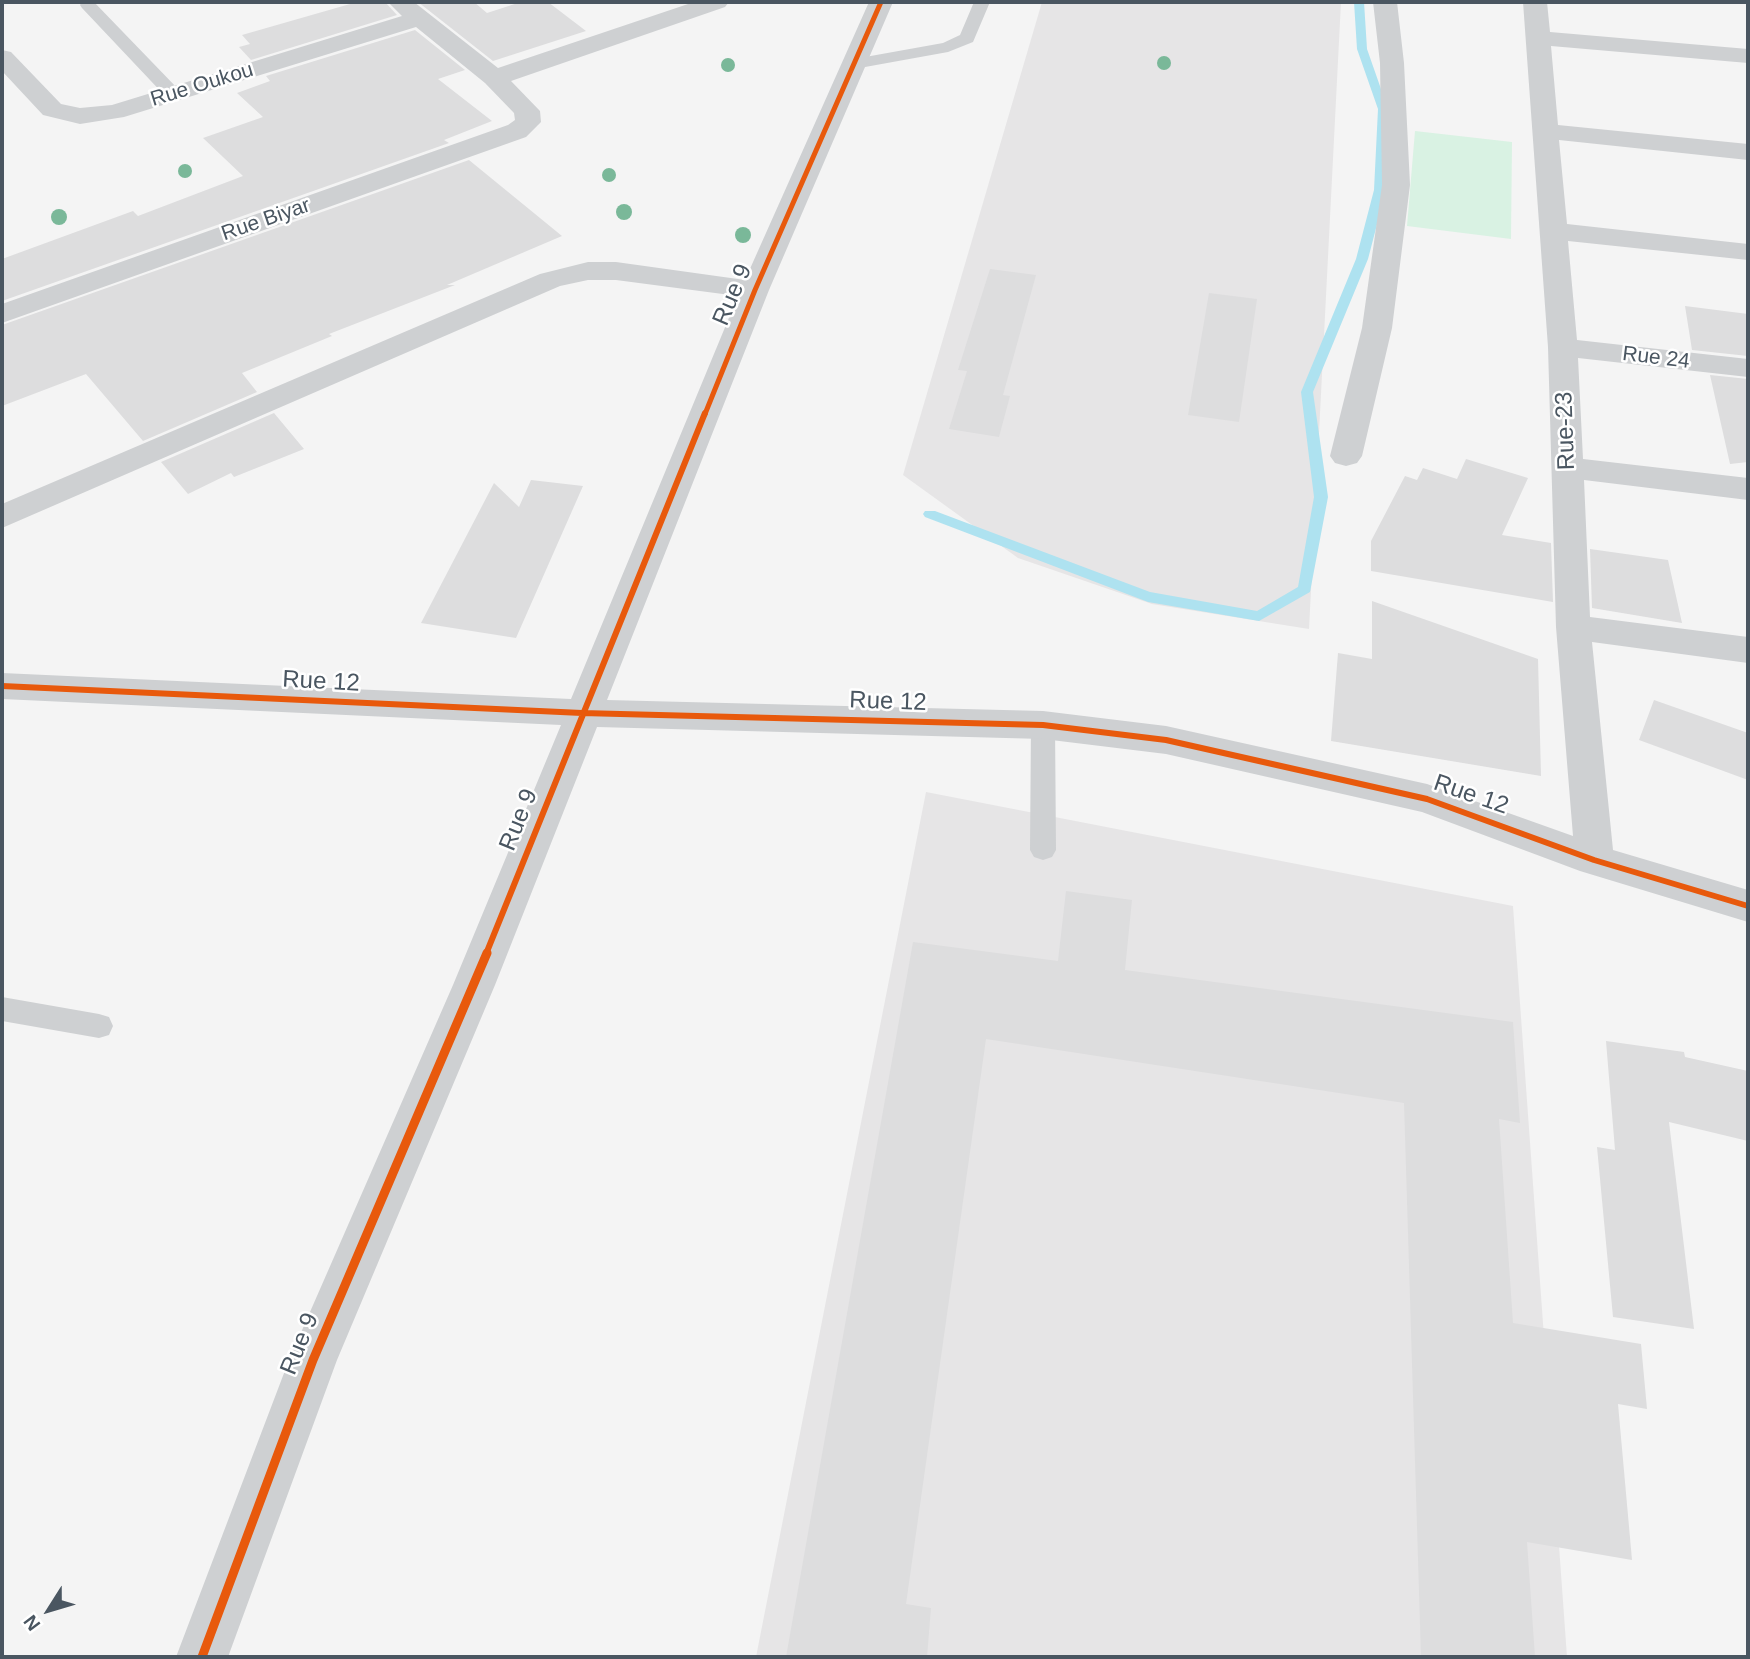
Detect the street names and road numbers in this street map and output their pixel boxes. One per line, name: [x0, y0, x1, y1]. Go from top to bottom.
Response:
street label: Rue Oukou: [148, 57, 256, 113]
street label: Rue Biyar: [218, 193, 314, 247]
street label: Rue 9: [707, 260, 759, 330]
street label: Rue 24: [1621, 341, 1691, 375]
street label: Rue-23: [1550, 391, 1582, 471]
street label: Rue 12: [282, 666, 360, 698]
street label: Rue 12: [849, 686, 927, 718]
street label: Rue 12: [1430, 769, 1512, 821]
street label: Rue 9: [494, 785, 544, 855]
street label: Rue 9: [275, 1309, 325, 1379]

